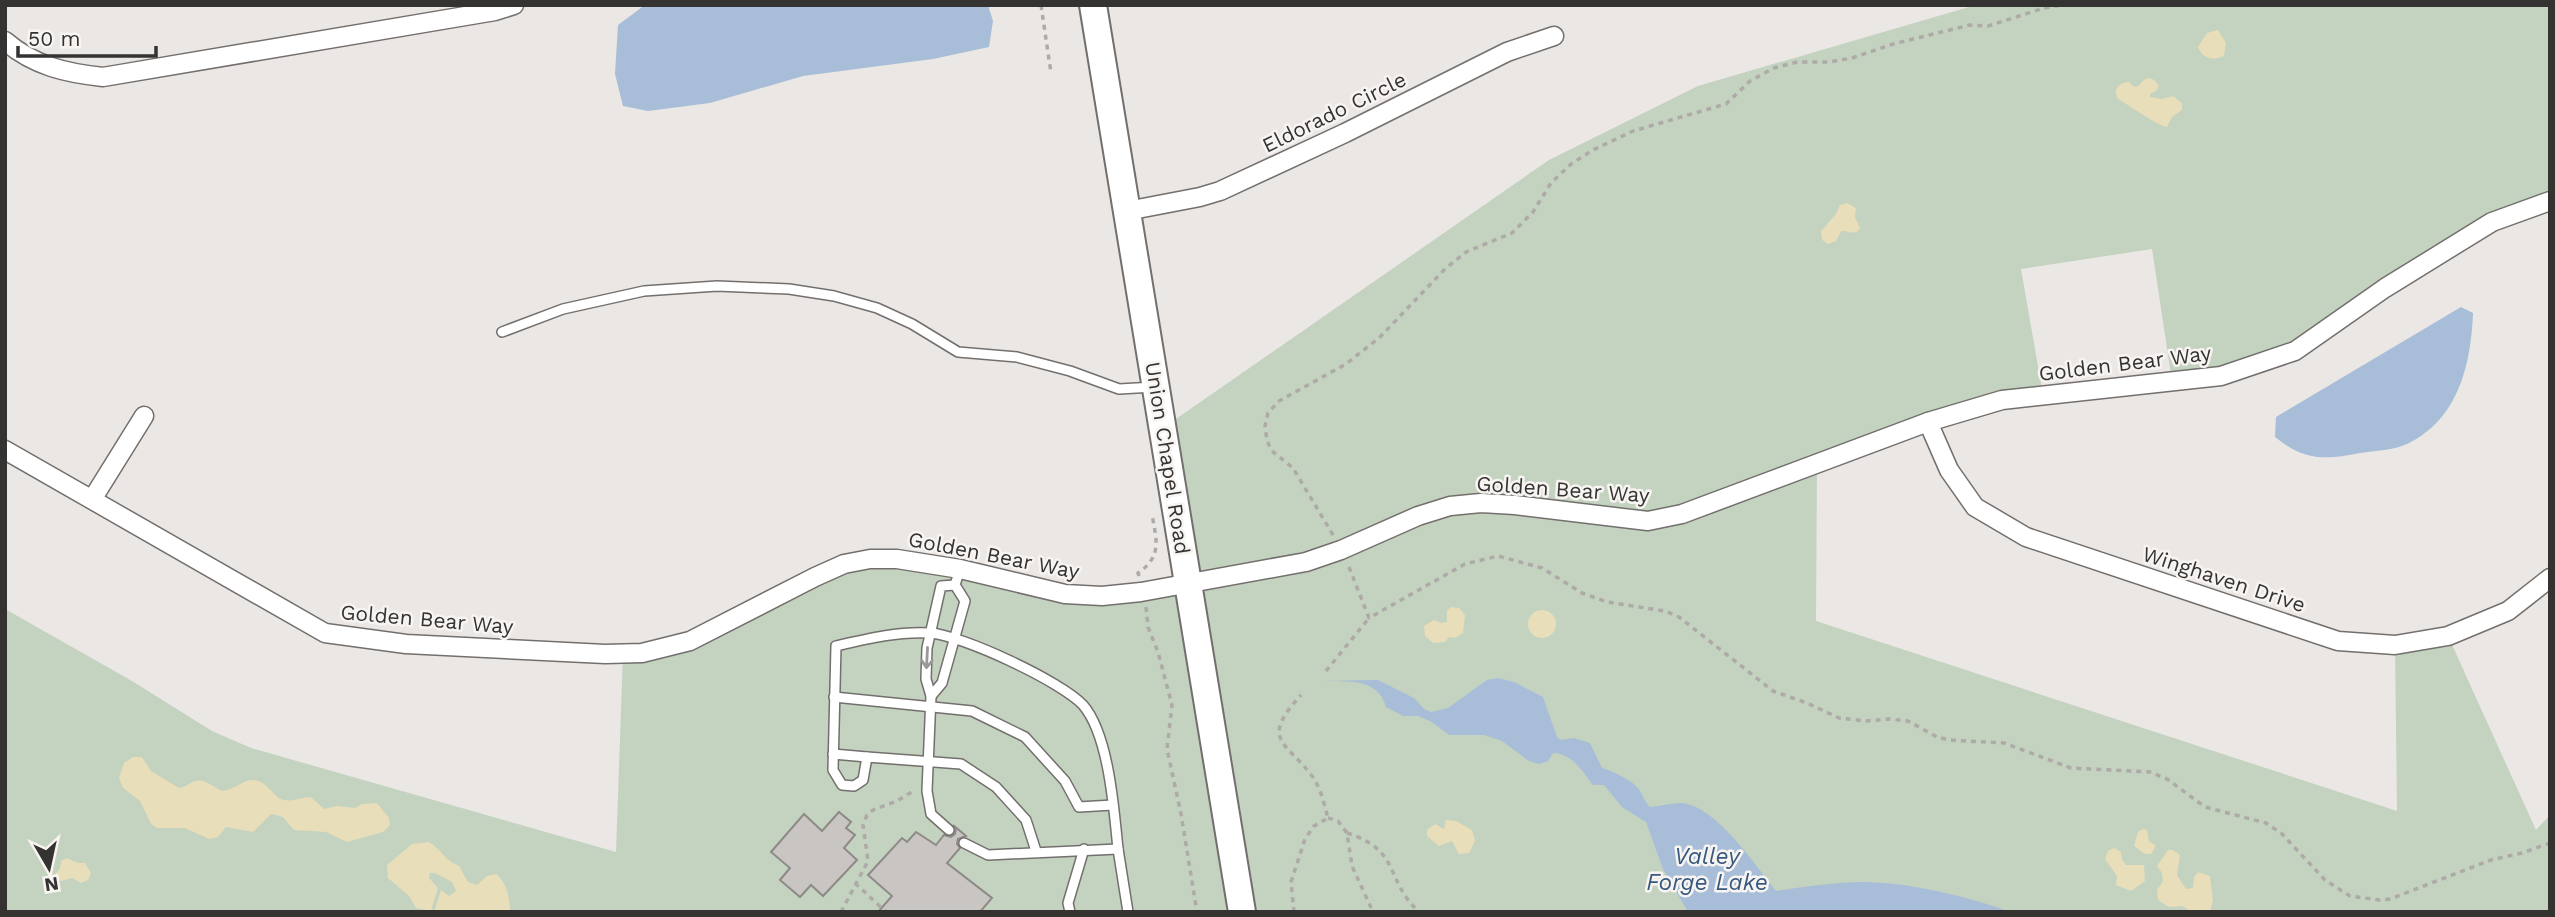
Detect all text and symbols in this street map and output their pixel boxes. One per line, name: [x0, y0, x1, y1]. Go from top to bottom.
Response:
scale bar: [18, 14, 156, 58]
text: 50 m: [28, 26, 80, 51]
street label: Eldorado Circle: [1258, 66, 1410, 158]
street label: Golden Bear Way: [2037, 340, 2213, 386]
street label: Union Chapel Road: [1140, 360, 1196, 556]
street label: Golden Bear Way: [1476, 470, 1651, 508]
street label: Golden Bear Way: [906, 526, 1082, 584]
street label: Winghaven Drive: [2139, 541, 2309, 617]
street label: Golden Bear Way: [339, 599, 515, 639]
one-way arrow: [920, 647, 933, 669]
north arrow: [14, 833, 84, 903]
water label: Valley Forge Lake: [1646, 843, 1768, 896]
text: N: [43, 872, 60, 897]

